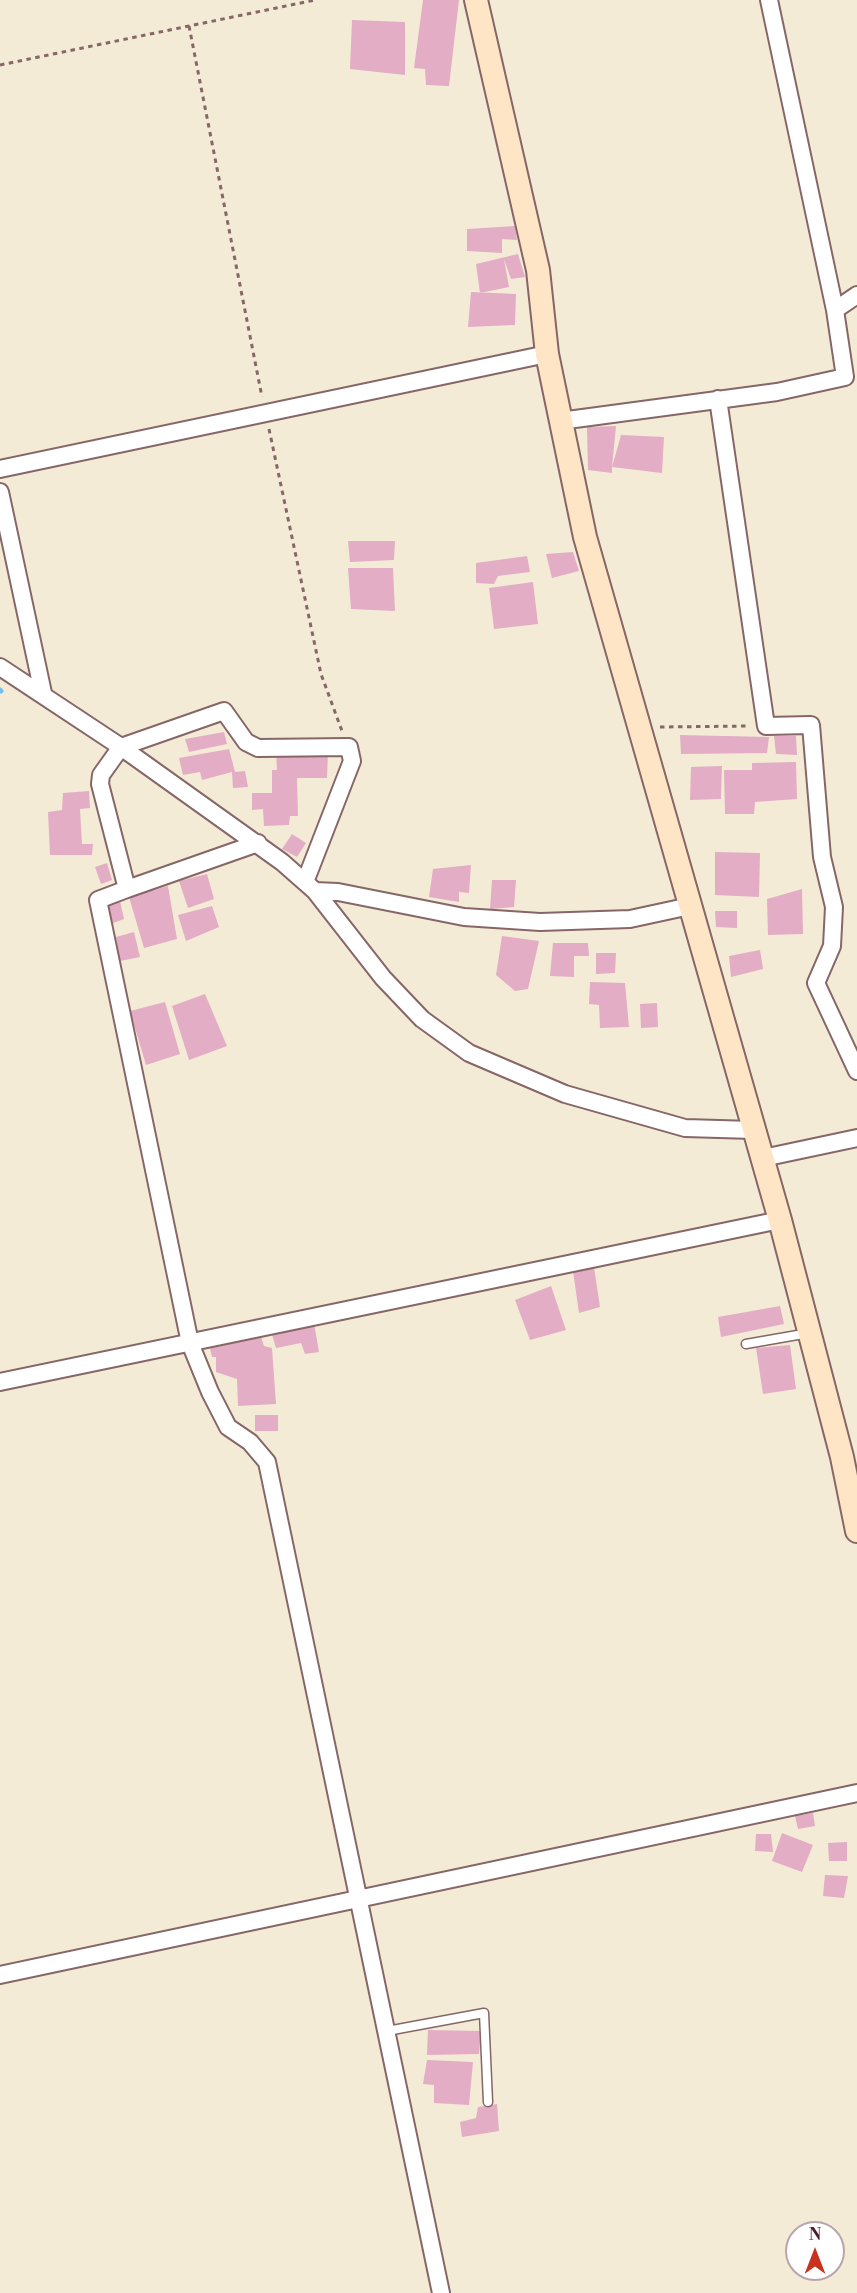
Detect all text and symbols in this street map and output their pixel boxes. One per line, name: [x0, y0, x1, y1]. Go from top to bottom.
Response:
north arrow: [785, 2221, 845, 2281]
text: N: [809, 2225, 821, 2245]

